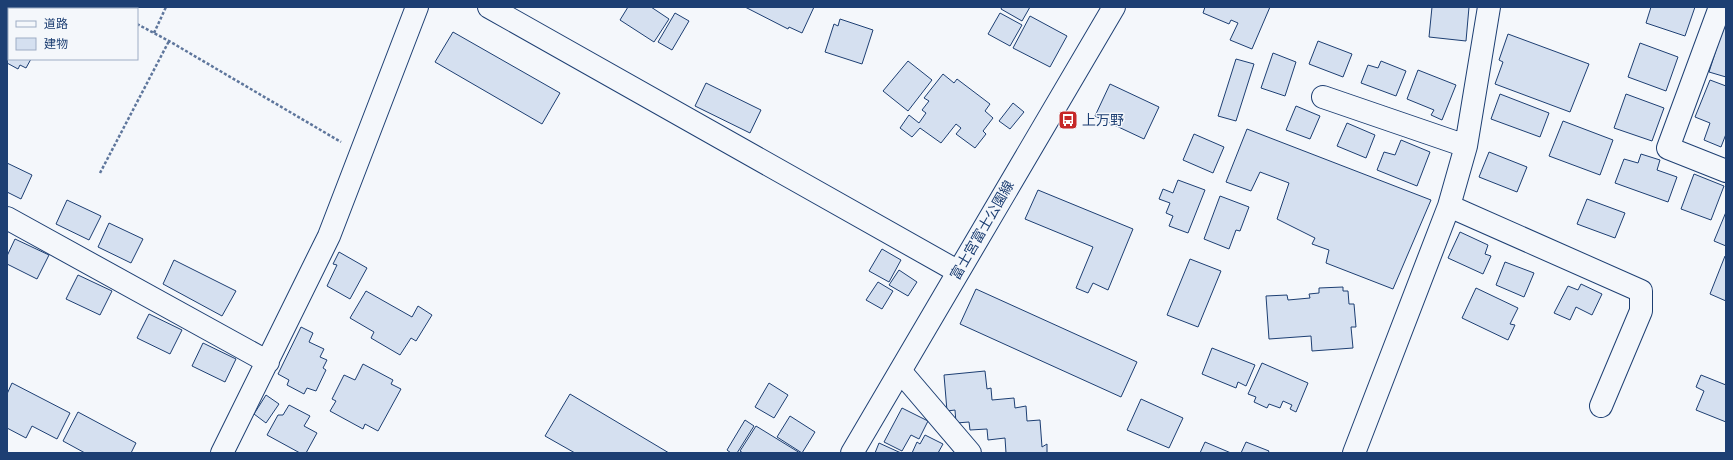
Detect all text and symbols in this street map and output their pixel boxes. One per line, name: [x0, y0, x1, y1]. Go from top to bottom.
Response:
legend: [8, 8, 138, 60]
text: 道路: [44, 17, 68, 31]
text: 建物: [44, 37, 68, 51]
bus stop icon: 上万野: [1057, 109, 1079, 131]
place label: 上万野: [1082, 112, 1124, 129]
street label: 富士宮富士公園線: [947, 178, 1018, 283]

